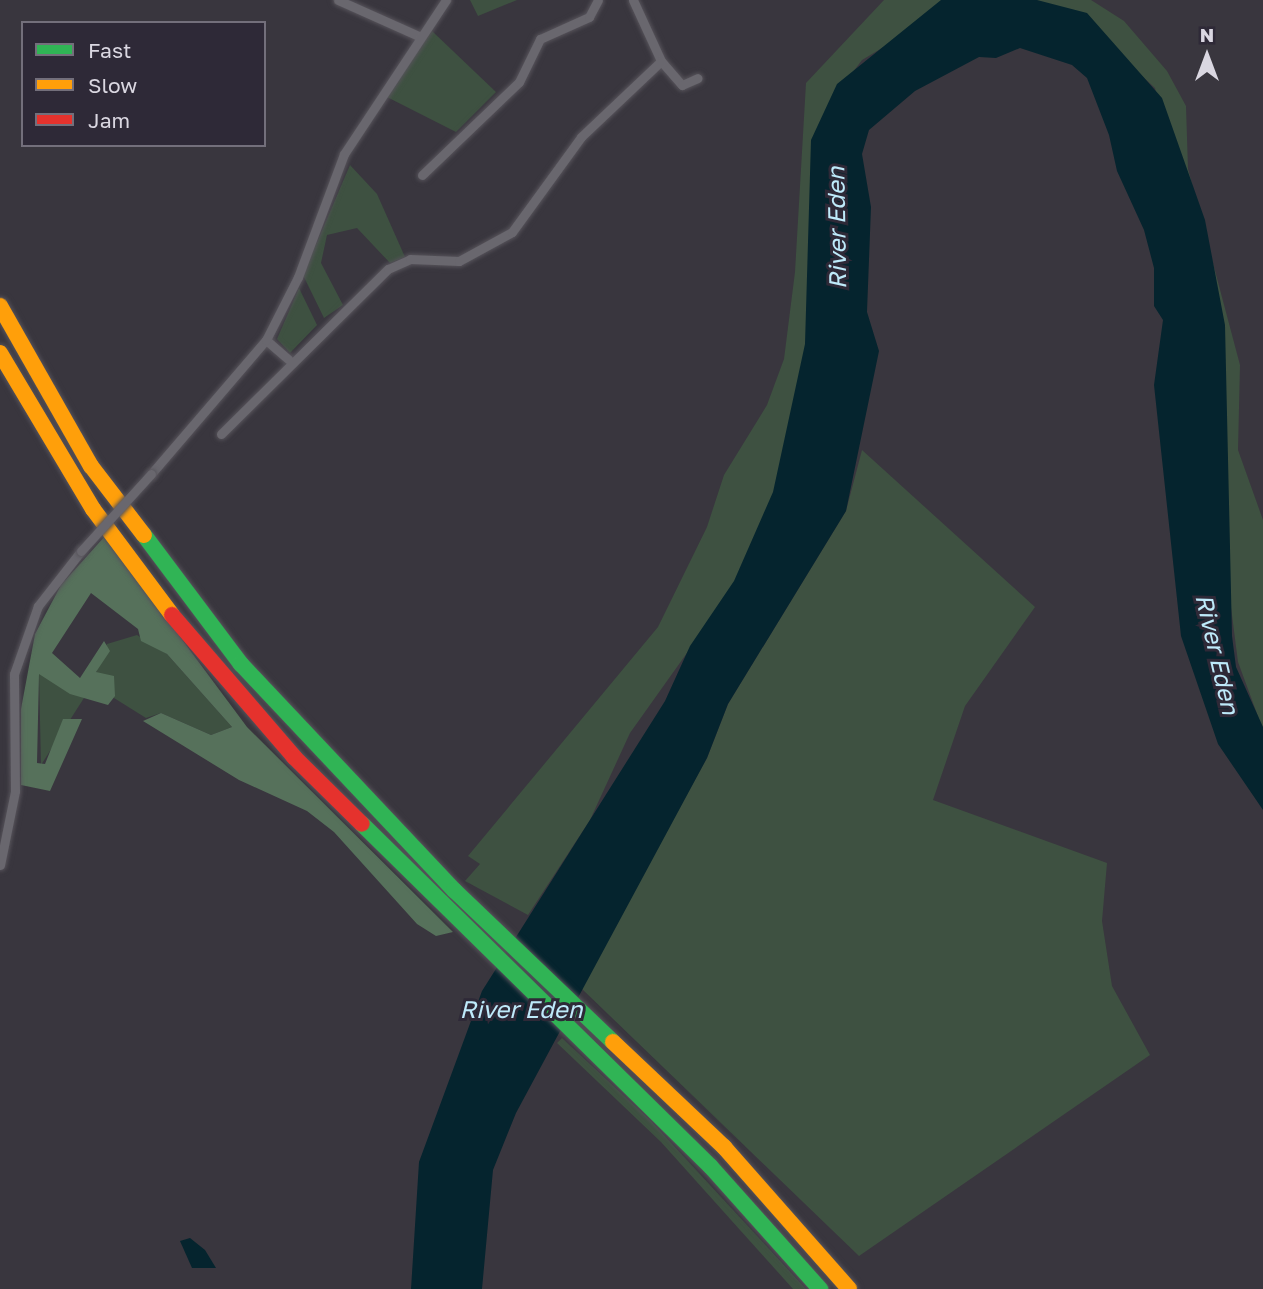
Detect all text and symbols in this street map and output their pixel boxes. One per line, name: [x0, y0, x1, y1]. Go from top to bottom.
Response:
legend: [21, 21, 266, 147]
north arrow: [1172, 21, 1242, 91]
text: N: [1200, 23, 1214, 46]
text: Fast: [88, 37, 131, 63]
text: Slow: [88, 72, 137, 98]
text: Jam: [88, 107, 130, 133]
water label: River Eden: [821, 166, 851, 290]
water label: River Eden: [1190, 591, 1246, 717]
water label: River Eden: [460, 995, 582, 1023]

